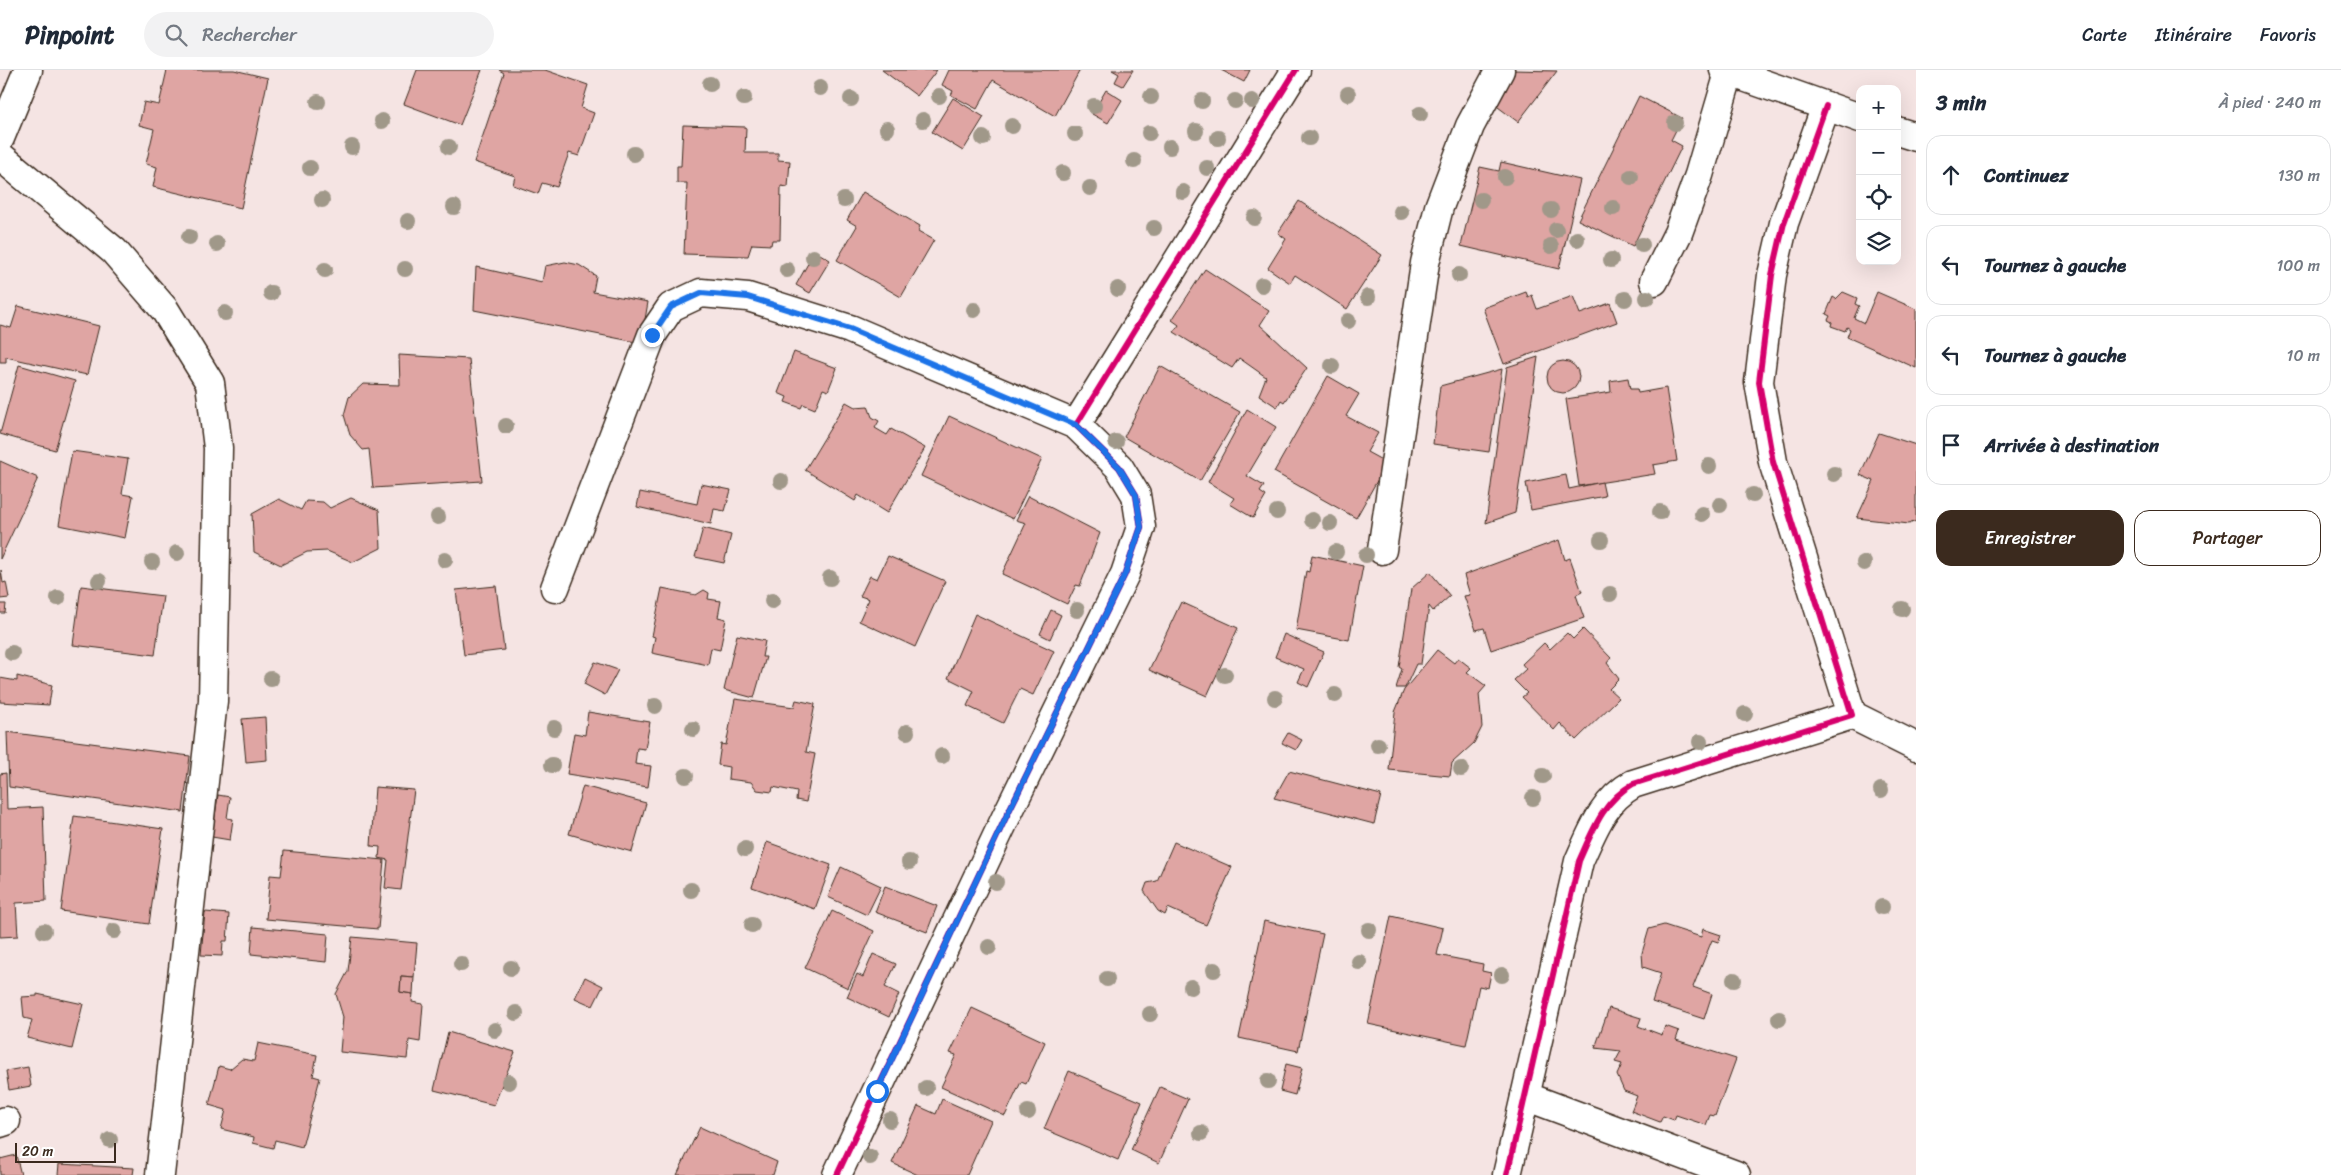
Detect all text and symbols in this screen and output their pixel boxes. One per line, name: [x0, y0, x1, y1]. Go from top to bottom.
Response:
search box: [144, 12, 494, 57]
text: Pinpoint: [25, 14, 114, 56]
text: Rechercher: [202, 18, 297, 51]
text: Carte: [2082, 19, 2127, 51]
text: Itinéraire: [2155, 19, 2232, 51]
text: Favoris: [2260, 19, 2316, 51]
icon: search: [162, 21, 190, 49]
text: 3 min: [1936, 84, 1986, 122]
map controls: [1856, 85, 1901, 265]
button: +: [1856, 85, 1901, 130]
text: À pied · 240 m: [2218, 88, 2321, 117]
button: −: [1856, 130, 1901, 175]
text: Continuez: [1984, 159, 2069, 192]
icon: ahead: [1937, 161, 1965, 189]
text: 130 m: [2278, 161, 2320, 190]
button: locate: [1856, 175, 1901, 220]
button: layers: [1856, 220, 1901, 265]
text: Tournez à gauche: [1984, 249, 2126, 282]
icon: left: [1937, 251, 1965, 279]
text: 100 m: [2276, 251, 2320, 280]
route end: [641, 324, 664, 347]
text: Tournez à gauche: [1984, 339, 2126, 372]
icon: left: [1937, 341, 1965, 369]
text: 10 m: [2287, 341, 2320, 370]
text: Arrivée à destination: [1984, 429, 2159, 462]
icon: arrive: [1937, 431, 1965, 459]
button: Enregistrer: [1936, 510, 2124, 566]
button: Partager: [2134, 510, 2321, 566]
route start: [866, 1080, 889, 1103]
text: 20 m: [22, 1139, 53, 1164]
scale bar: [15, 1140, 116, 1163]

